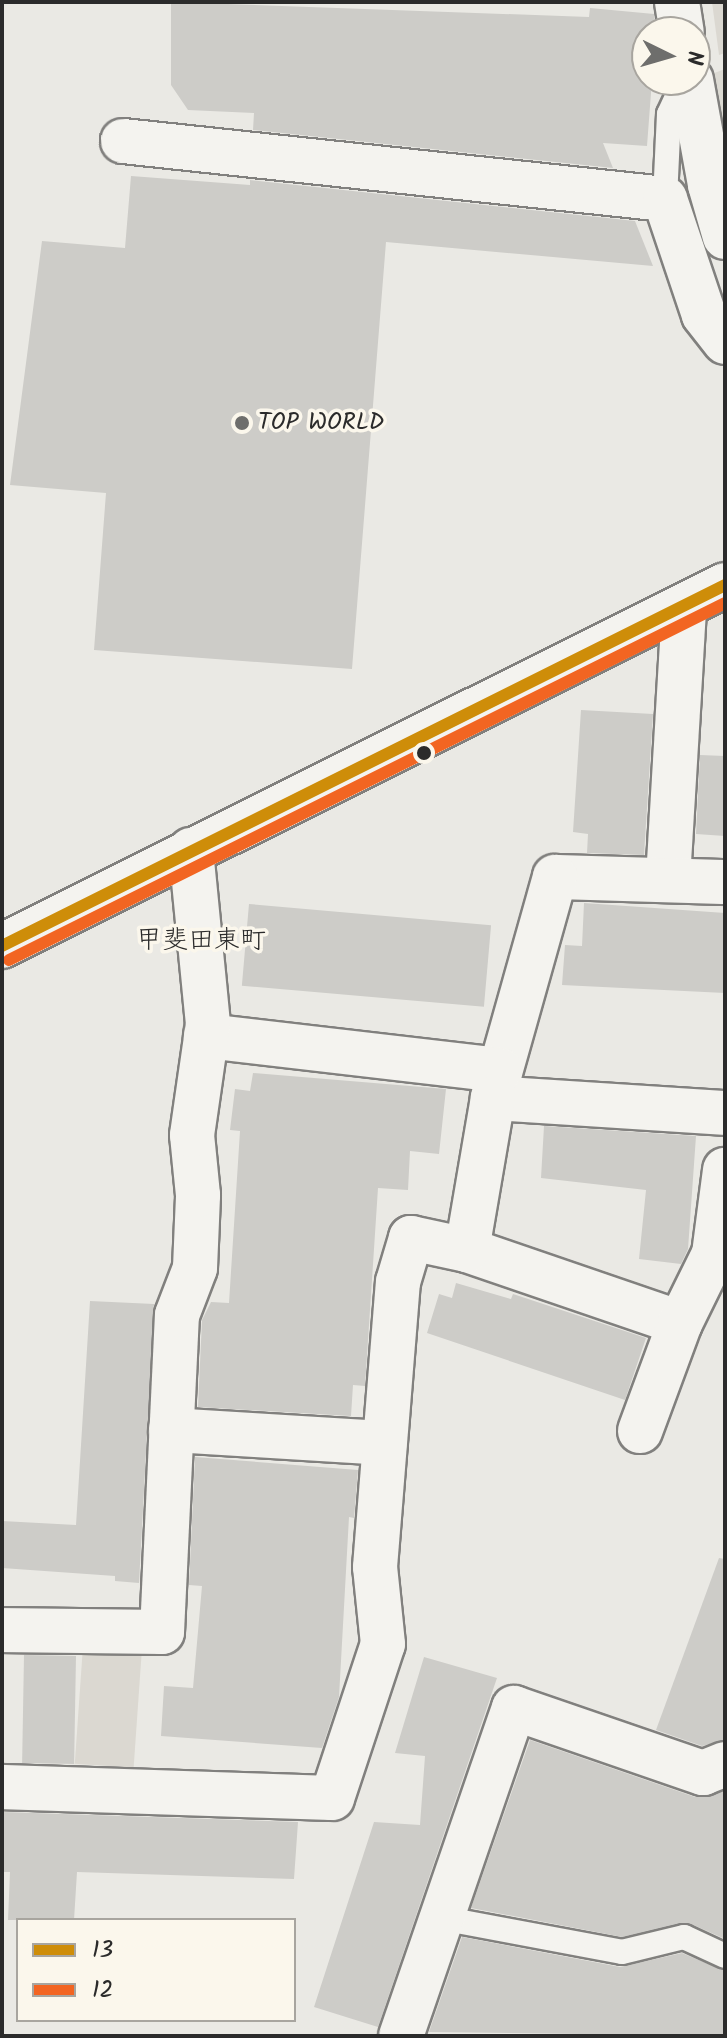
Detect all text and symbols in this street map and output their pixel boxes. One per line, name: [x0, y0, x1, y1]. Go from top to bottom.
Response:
north arrow: [631, 16, 711, 96]
text: N: [675, 50, 711, 66]
place label: TOP WORLD: [258, 409, 384, 437]
marker: TOP WORLD: [233, 414, 251, 432]
unlabelled marker: [416, 745, 432, 761]
district label: 甲斐田東町: [136, 926, 266, 958]
legend: [16, 1918, 296, 2022]
text: 13: [92, 1931, 113, 1970]
text: 12: [92, 1971, 113, 2010]

